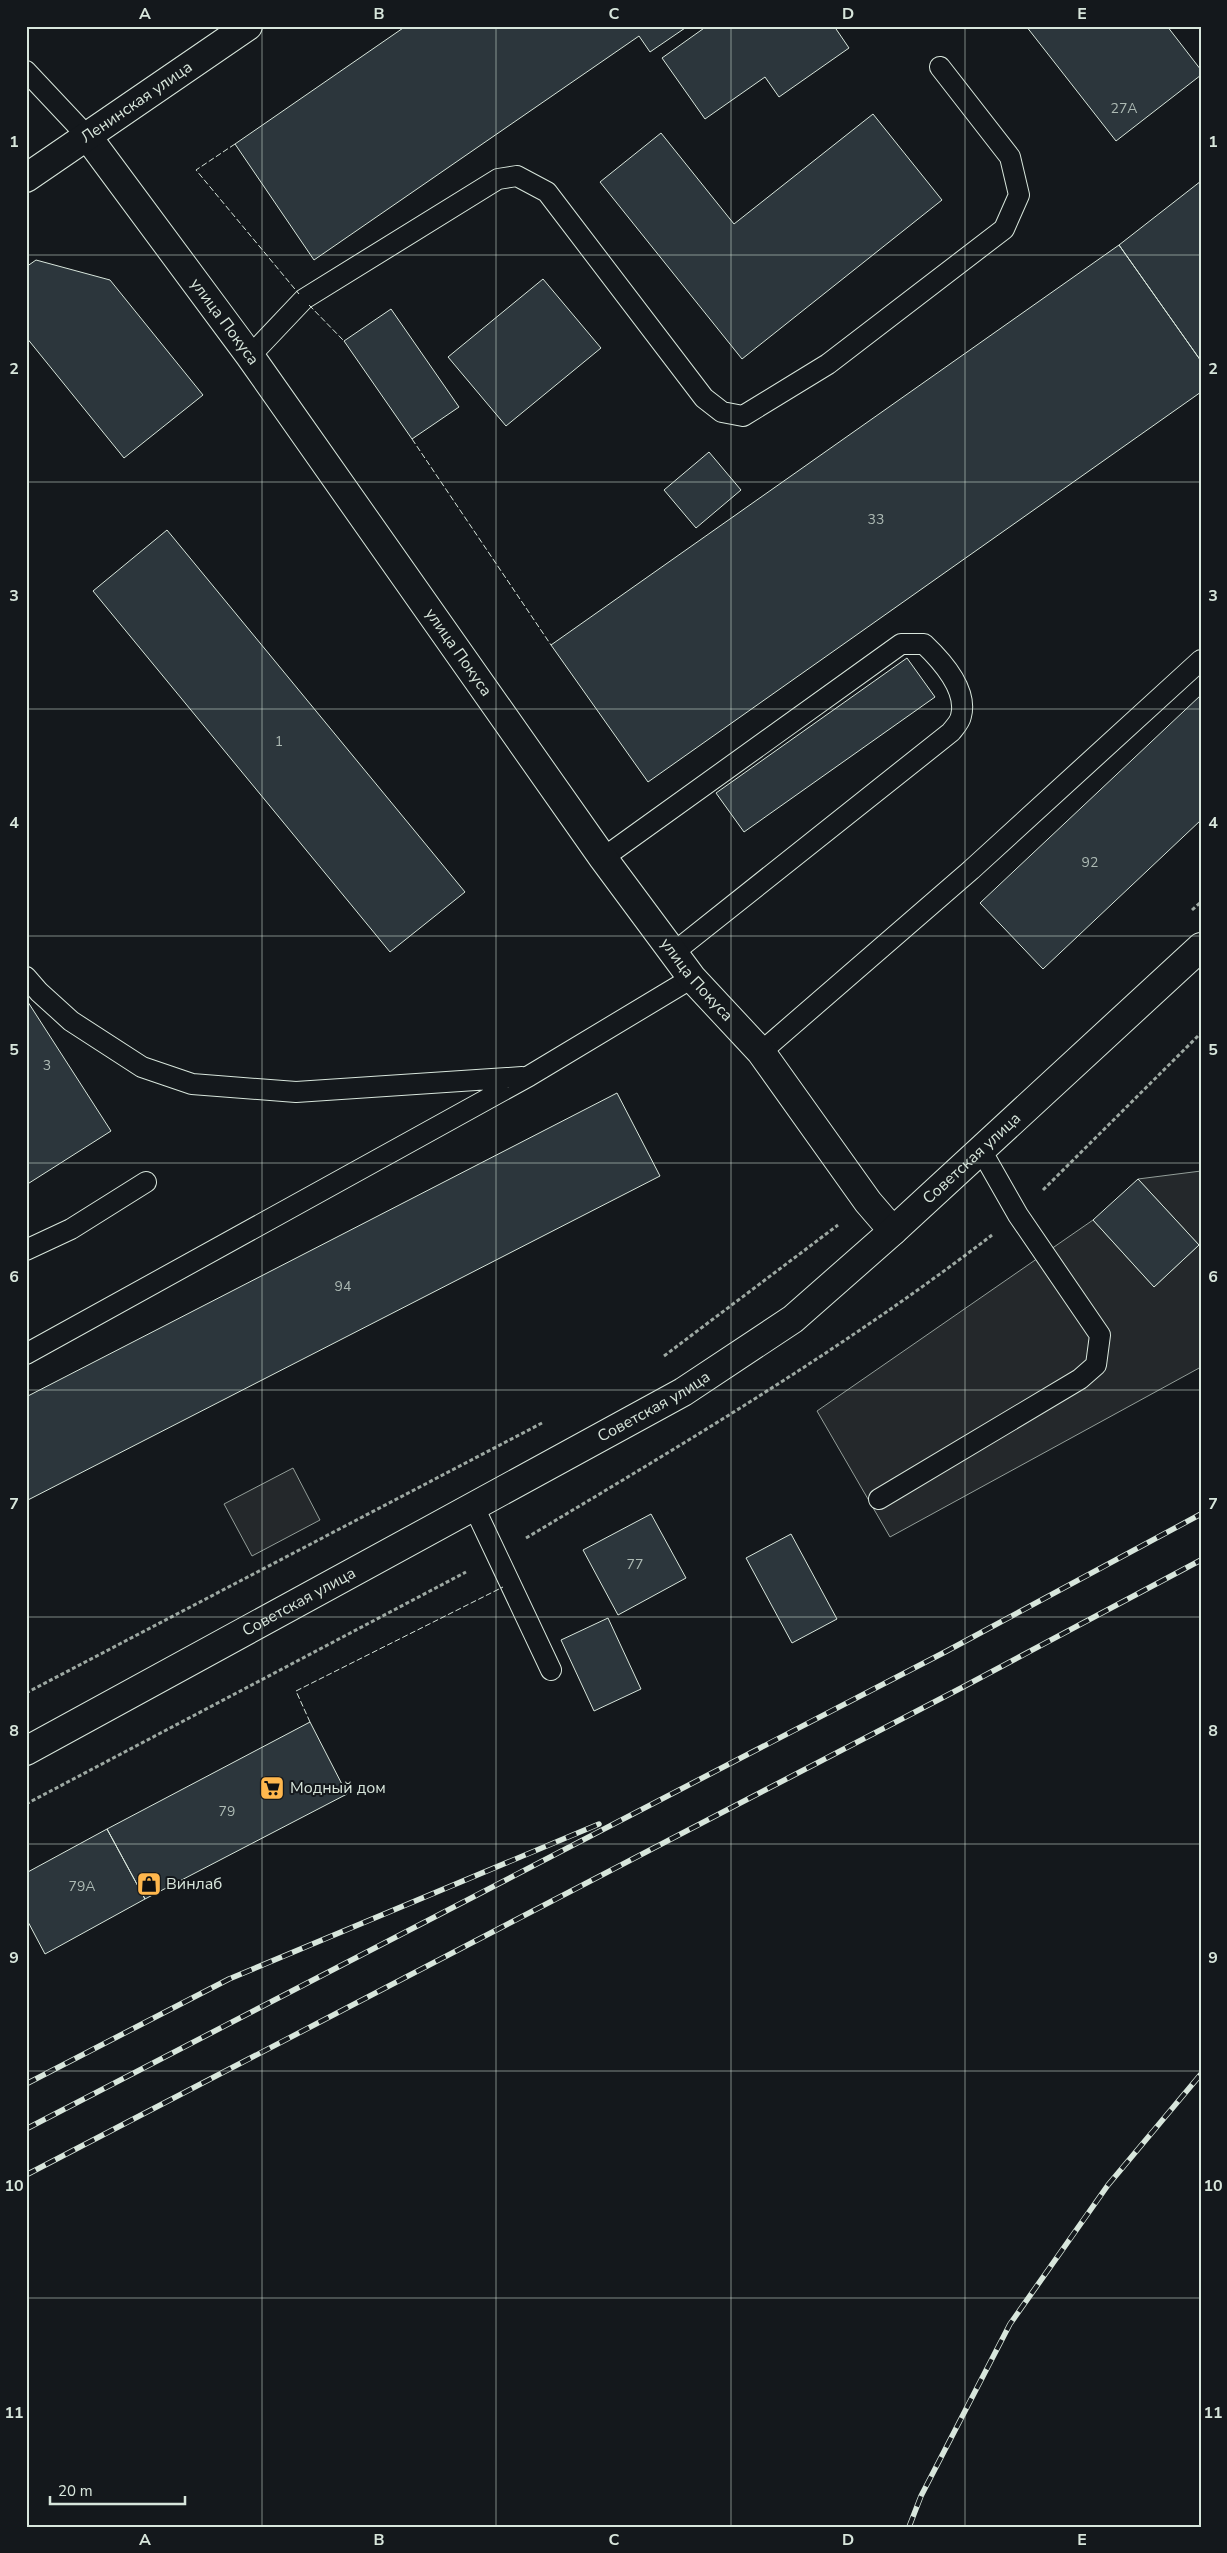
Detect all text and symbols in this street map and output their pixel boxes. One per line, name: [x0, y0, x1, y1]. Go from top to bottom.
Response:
text: A: [139, 3, 151, 25]
text: B: [373, 3, 385, 25]
text: C: [609, 3, 620, 25]
text: D: [842, 3, 854, 25]
text: E: [1077, 3, 1087, 25]
street label: Ленинская улица: [76, 56, 197, 148]
house number: 27А: [1110, 99, 1138, 118]
text: 1: [9, 131, 19, 153]
text: 1: [1208, 131, 1218, 153]
street label: улица Покуса: [185, 274, 264, 369]
text: 2: [9, 358, 19, 380]
text: 2: [1208, 358, 1218, 380]
house number: 33: [868, 510, 884, 529]
text: 3: [9, 585, 19, 607]
text: 3: [1208, 585, 1218, 607]
street label: улица Покуса: [420, 604, 497, 701]
house number: 1: [275, 732, 283, 751]
text: 4: [9, 812, 19, 834]
text: 4: [1208, 812, 1218, 834]
house number: 92: [1082, 853, 1098, 872]
street label: улица Покуса: [655, 933, 738, 1026]
text: 5: [9, 1039, 19, 1061]
text: 5: [1208, 1039, 1218, 1061]
house number: 3: [43, 1056, 51, 1075]
street label: Советская улица: [918, 1108, 1026, 1209]
text: 6: [9, 1266, 19, 1288]
text: 6: [1208, 1266, 1218, 1288]
house number: 94: [335, 1277, 351, 1296]
street label: Советская улица: [594, 1366, 714, 1448]
text: 7: [9, 1493, 19, 1515]
text: 7: [1208, 1493, 1218, 1515]
house number: 77: [627, 1555, 643, 1574]
street label: Советская улица: [238, 1562, 360, 1642]
text: 8: [9, 1720, 19, 1742]
text: 8: [1208, 1720, 1218, 1742]
supermarket icon: Модный дом: [259, 1775, 285, 1801]
place label: Модный дом: [290, 1777, 386, 1799]
house number: 79: [219, 1802, 235, 1821]
shop icon: Винлаб: [136, 1871, 162, 1897]
place label: Винлаб: [166, 1873, 222, 1895]
house number: 79А: [68, 1877, 96, 1896]
text: 9: [9, 1947, 19, 1969]
text: 9: [1208, 1947, 1218, 1969]
text: 10: [4, 2175, 24, 2197]
text: 10: [1203, 2175, 1223, 2197]
text: 11: [4, 2402, 24, 2424]
text: 11: [1203, 2402, 1223, 2424]
scale bar: [50, 2473, 185, 2505]
text: 20 m: [58, 2481, 93, 2501]
text: A: [139, 2529, 151, 2551]
text: B: [373, 2529, 385, 2551]
text: C: [609, 2529, 620, 2551]
text: D: [842, 2529, 854, 2551]
text: E: [1077, 2529, 1087, 2551]

